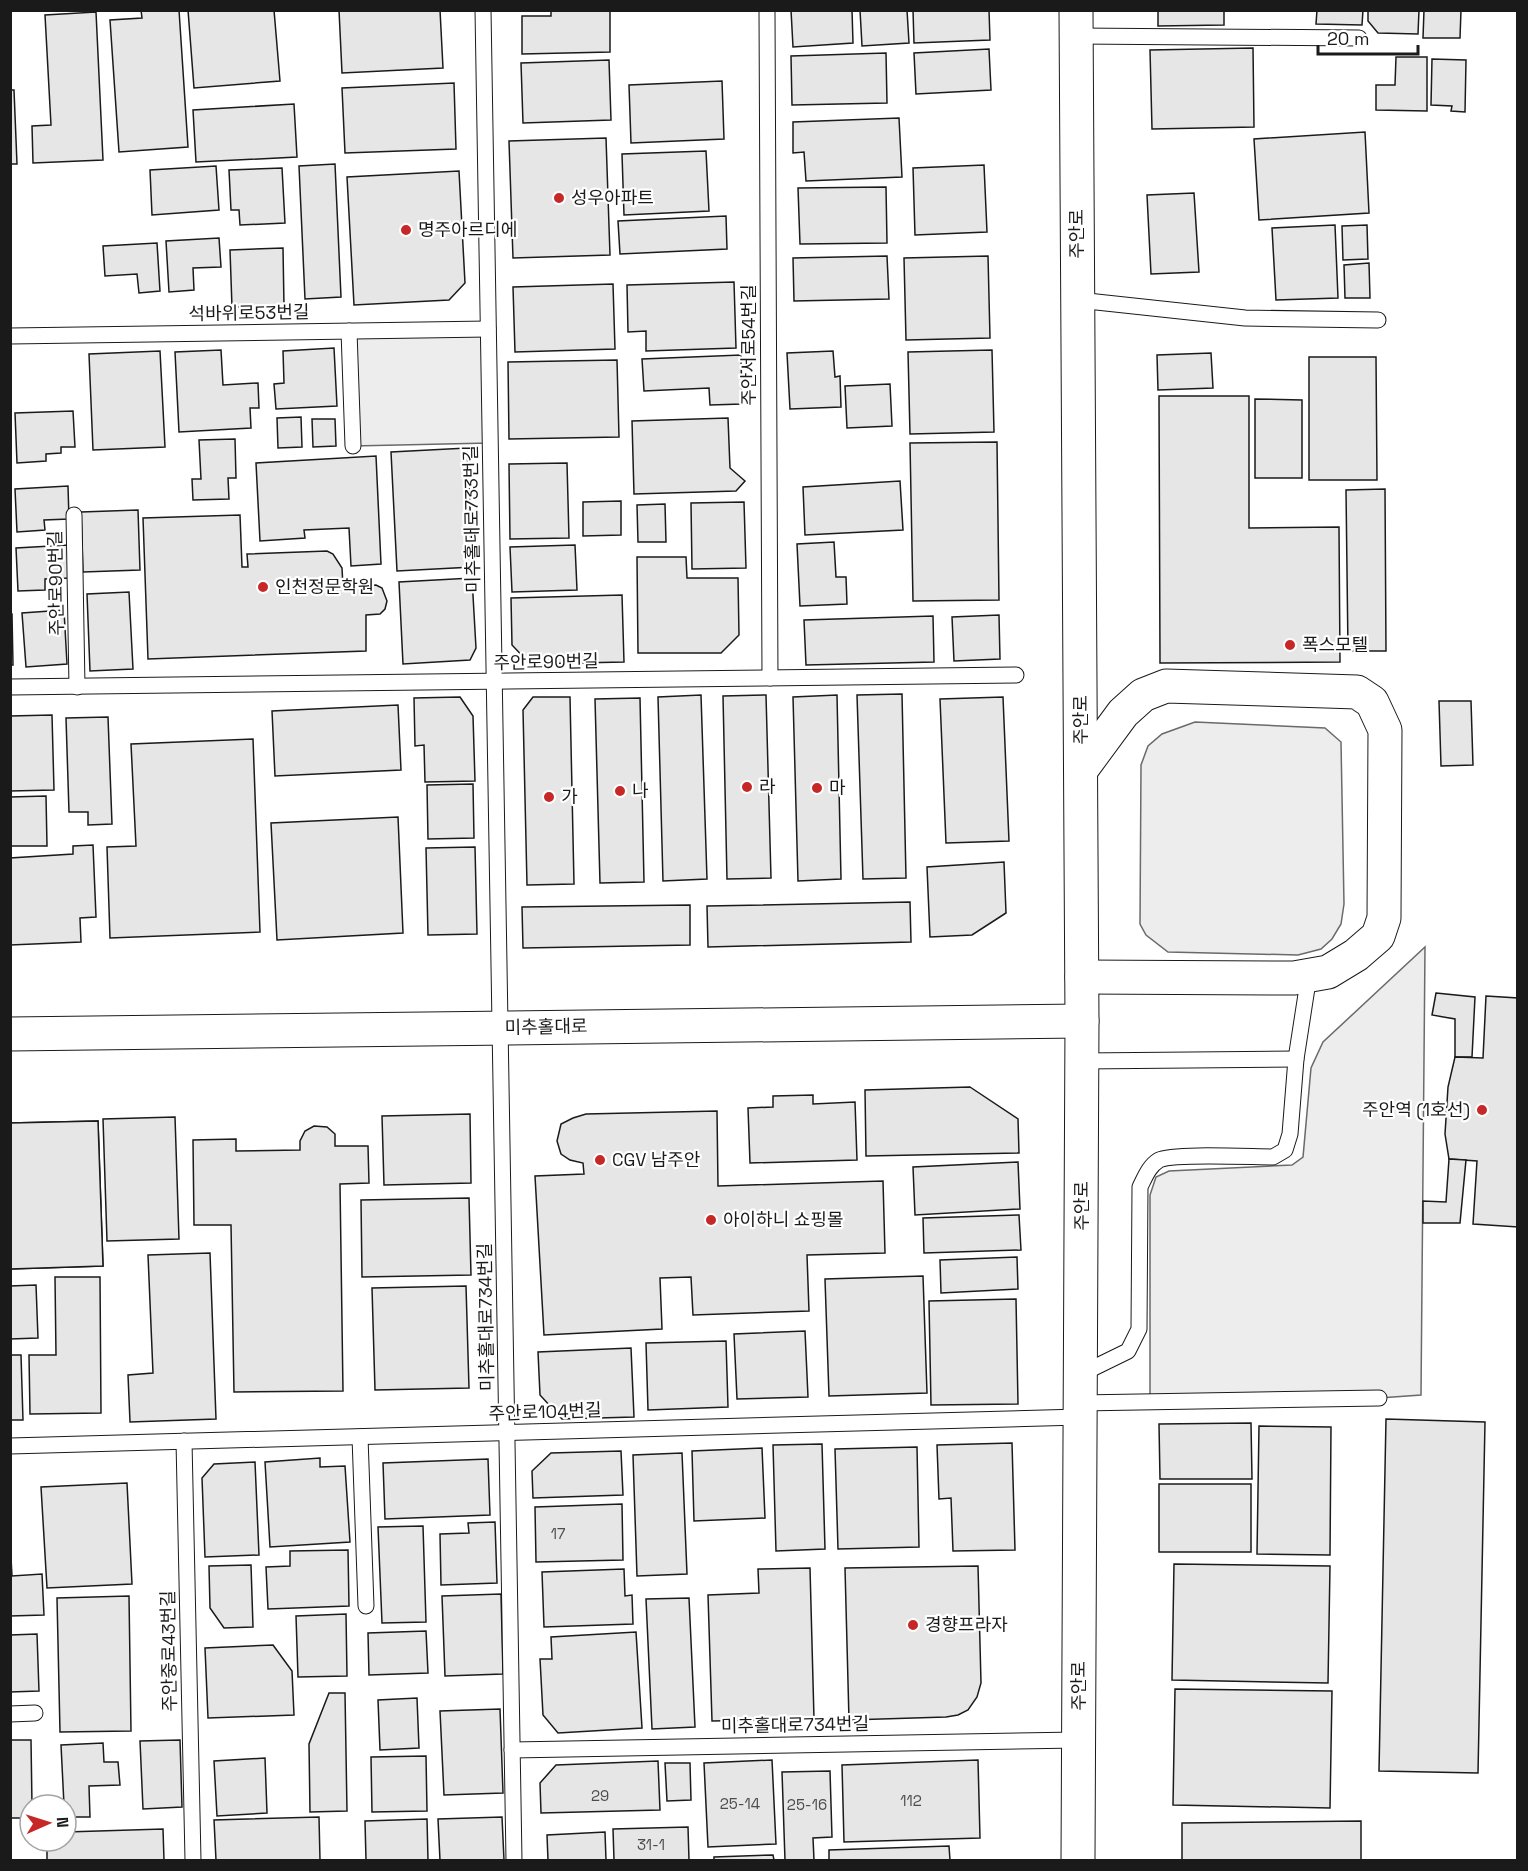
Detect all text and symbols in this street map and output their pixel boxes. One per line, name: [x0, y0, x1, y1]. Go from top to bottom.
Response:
scale bar: [1318, 18, 1418, 56]
text: 20 m: [1327, 27, 1370, 50]
place label: 성우아파트: [571, 186, 654, 209]
marker: 성우아파트: [552, 191, 566, 205]
street label: 주안로: [1065, 209, 1088, 259]
place label: 명주아르디에: [418, 218, 517, 241]
marker: 명주아르디에: [399, 223, 413, 237]
street label: 주안서로54번길: [737, 284, 760, 406]
street label: 석바위로53번길: [188, 300, 310, 325]
street label: 미추홀대로733번길: [459, 445, 484, 593]
street label: 주안로90번길: [43, 530, 68, 636]
place label: 인천정문학원: [275, 575, 374, 598]
marker: 인천정문학원: [256, 580, 270, 594]
place label: 폭스모텔: [1302, 633, 1368, 656]
marker: 폭스모텔: [1283, 638, 1297, 652]
street label: 주안로90번길: [493, 649, 599, 674]
street label: 주안로: [1069, 695, 1092, 745]
place label: 라: [759, 775, 776, 798]
place label: 마: [829, 776, 846, 799]
place label: 나: [632, 779, 649, 802]
marker: 라: [740, 780, 754, 794]
marker: 마: [810, 781, 824, 795]
marker: 나: [613, 784, 627, 798]
place label: 가: [561, 785, 578, 808]
marker: 가: [542, 790, 556, 804]
street label: 미추홀대로: [504, 1014, 588, 1039]
place label: 주안역 (1호선): [1362, 1098, 1470, 1121]
marker: 주안역 (1호선): [1475, 1103, 1489, 1117]
place label: CGV 남주안: [612, 1148, 700, 1171]
marker: CGV 남주안: [593, 1153, 607, 1167]
street label: 주안로: [1070, 1181, 1093, 1231]
place label: 아이하니 쇼핑몰: [723, 1208, 844, 1231]
marker: 아이하니 쇼핑몰: [704, 1213, 718, 1227]
street label: 미추홀대로734번길: [473, 1243, 498, 1391]
street label: 주안로104번길: [488, 1398, 602, 1425]
house number: 17: [551, 1524, 565, 1543]
street label: 주안중로43번길: [156, 1590, 181, 1712]
place label: 경향프라자: [925, 1613, 1008, 1636]
marker: 경향프라자: [906, 1618, 920, 1632]
street label: 주안로: [1067, 1661, 1090, 1711]
street label: 미추홀대로734번길: [721, 1712, 869, 1737]
house number: 29: [591, 1786, 609, 1805]
house number: 112: [900, 1791, 922, 1810]
north arrow: [18, 1793, 78, 1853]
house number: 25-14: [720, 1794, 760, 1813]
house number: 25-16: [787, 1795, 827, 1814]
text: N: [52, 1816, 73, 1828]
house number: 31-1: [637, 1835, 665, 1854]

